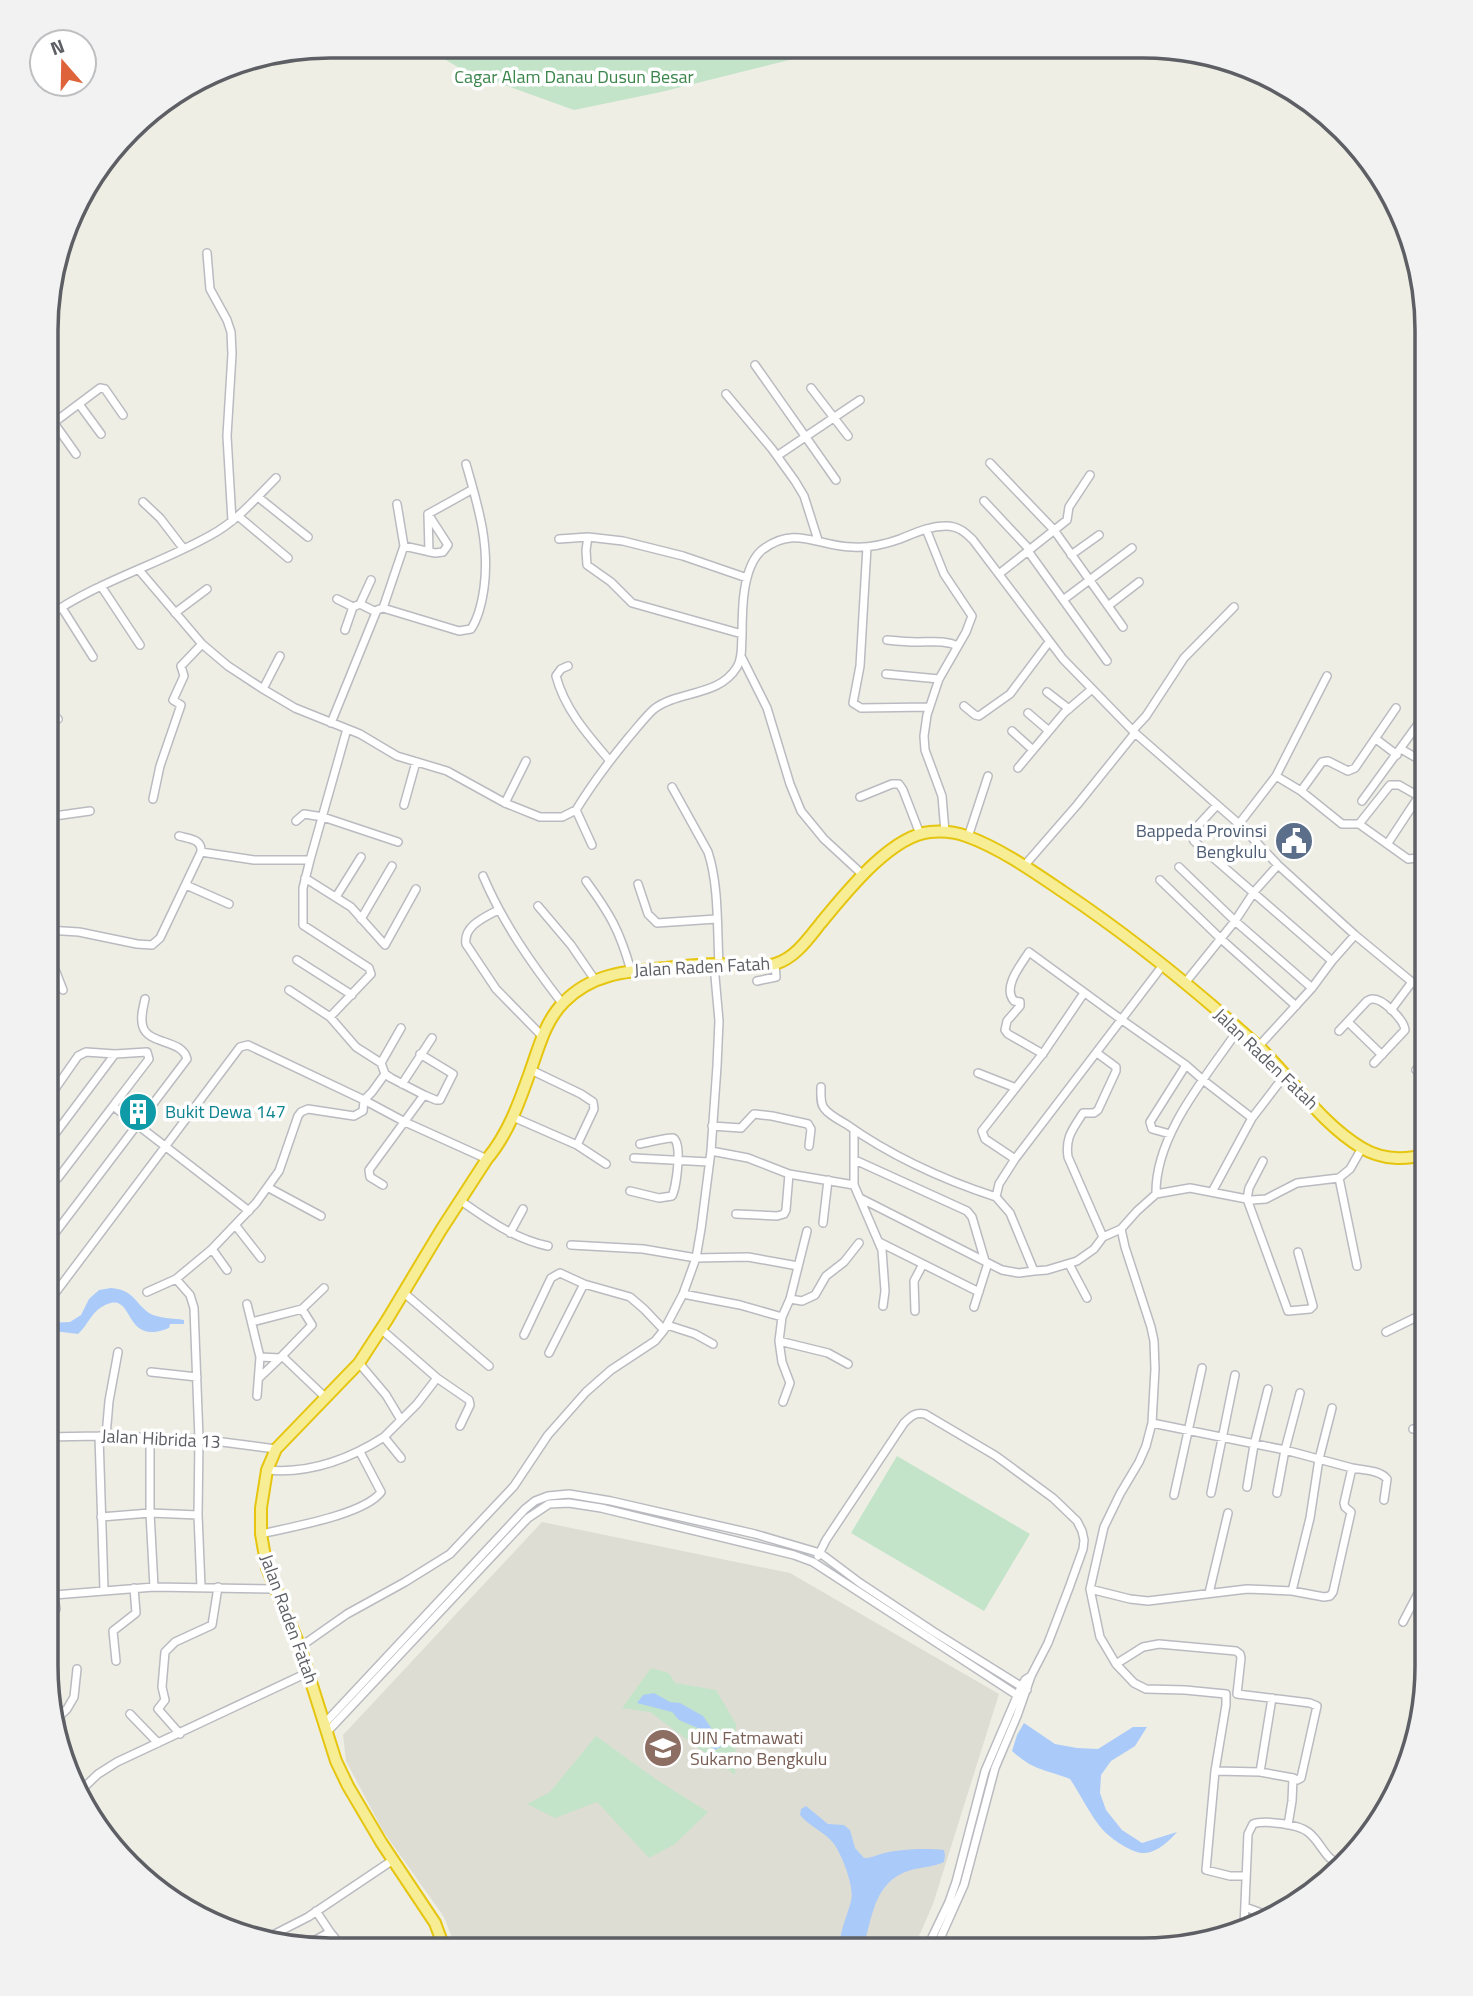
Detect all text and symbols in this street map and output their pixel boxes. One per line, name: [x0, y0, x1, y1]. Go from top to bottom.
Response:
north arrow: [28, 28, 98, 98]
text: N: [46, 31, 68, 62]
park label: Cagar Alam Danau Dusun Besar: [454, 63, 694, 90]
place label: Bappeda Provinsi Bengkulu: [1136, 817, 1267, 865]
public building icon: Bappeda Provinsi Bengkulu: [1273, 820, 1315, 862]
street label: Jalan Raden Fatah: [633, 949, 771, 984]
street label: Jalan Raden Fatah: [1208, 1002, 1325, 1116]
building icon: Bukit Dewa 147: [117, 1091, 159, 1133]
place label: Bukit Dewa 147: [165, 1098, 286, 1125]
street label: Jalan Hibrida 13: [101, 1422, 221, 1455]
street label: Jalan Raden Fatah: [253, 1550, 325, 1687]
place label: UIN Fatmawati Sukarno Bengkulu: [690, 1724, 827, 1772]
school or university icon: UIN Fatmawati Sukarno Bengkulu: [642, 1727, 684, 1769]

